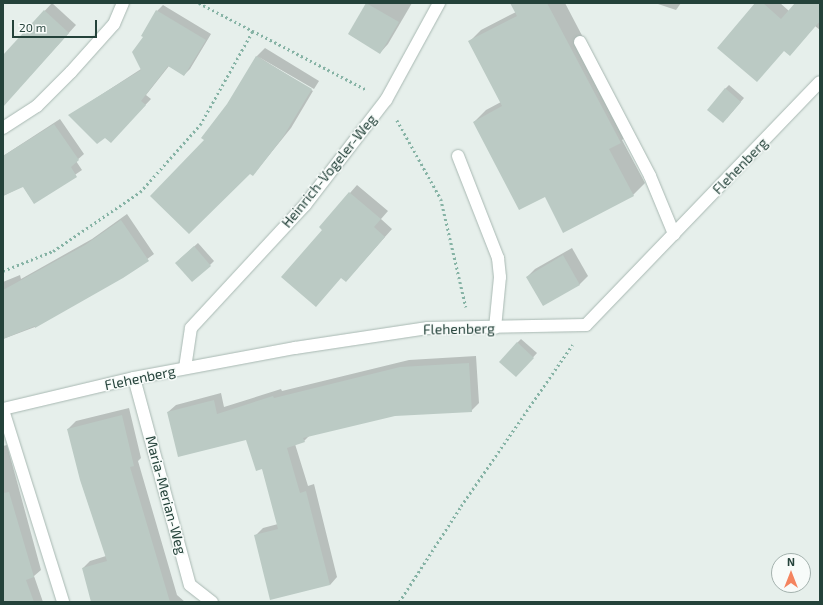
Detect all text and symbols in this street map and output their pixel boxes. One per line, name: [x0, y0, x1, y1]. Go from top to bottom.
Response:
scale bar: [14, 12, 99, 38]
text: 20 m: [19, 20, 46, 34]
street label: Heinrich-Vogeler-Weg: [278, 111, 380, 231]
street label: Flehenberg: [709, 134, 771, 198]
street label: Flehenberg: [423, 320, 495, 338]
street label: Flehenberg: [103, 362, 177, 394]
street label: Maria-Merian-Weg: [142, 434, 190, 556]
north arrow: [771, 553, 811, 593]
text: N: [787, 555, 795, 568]

